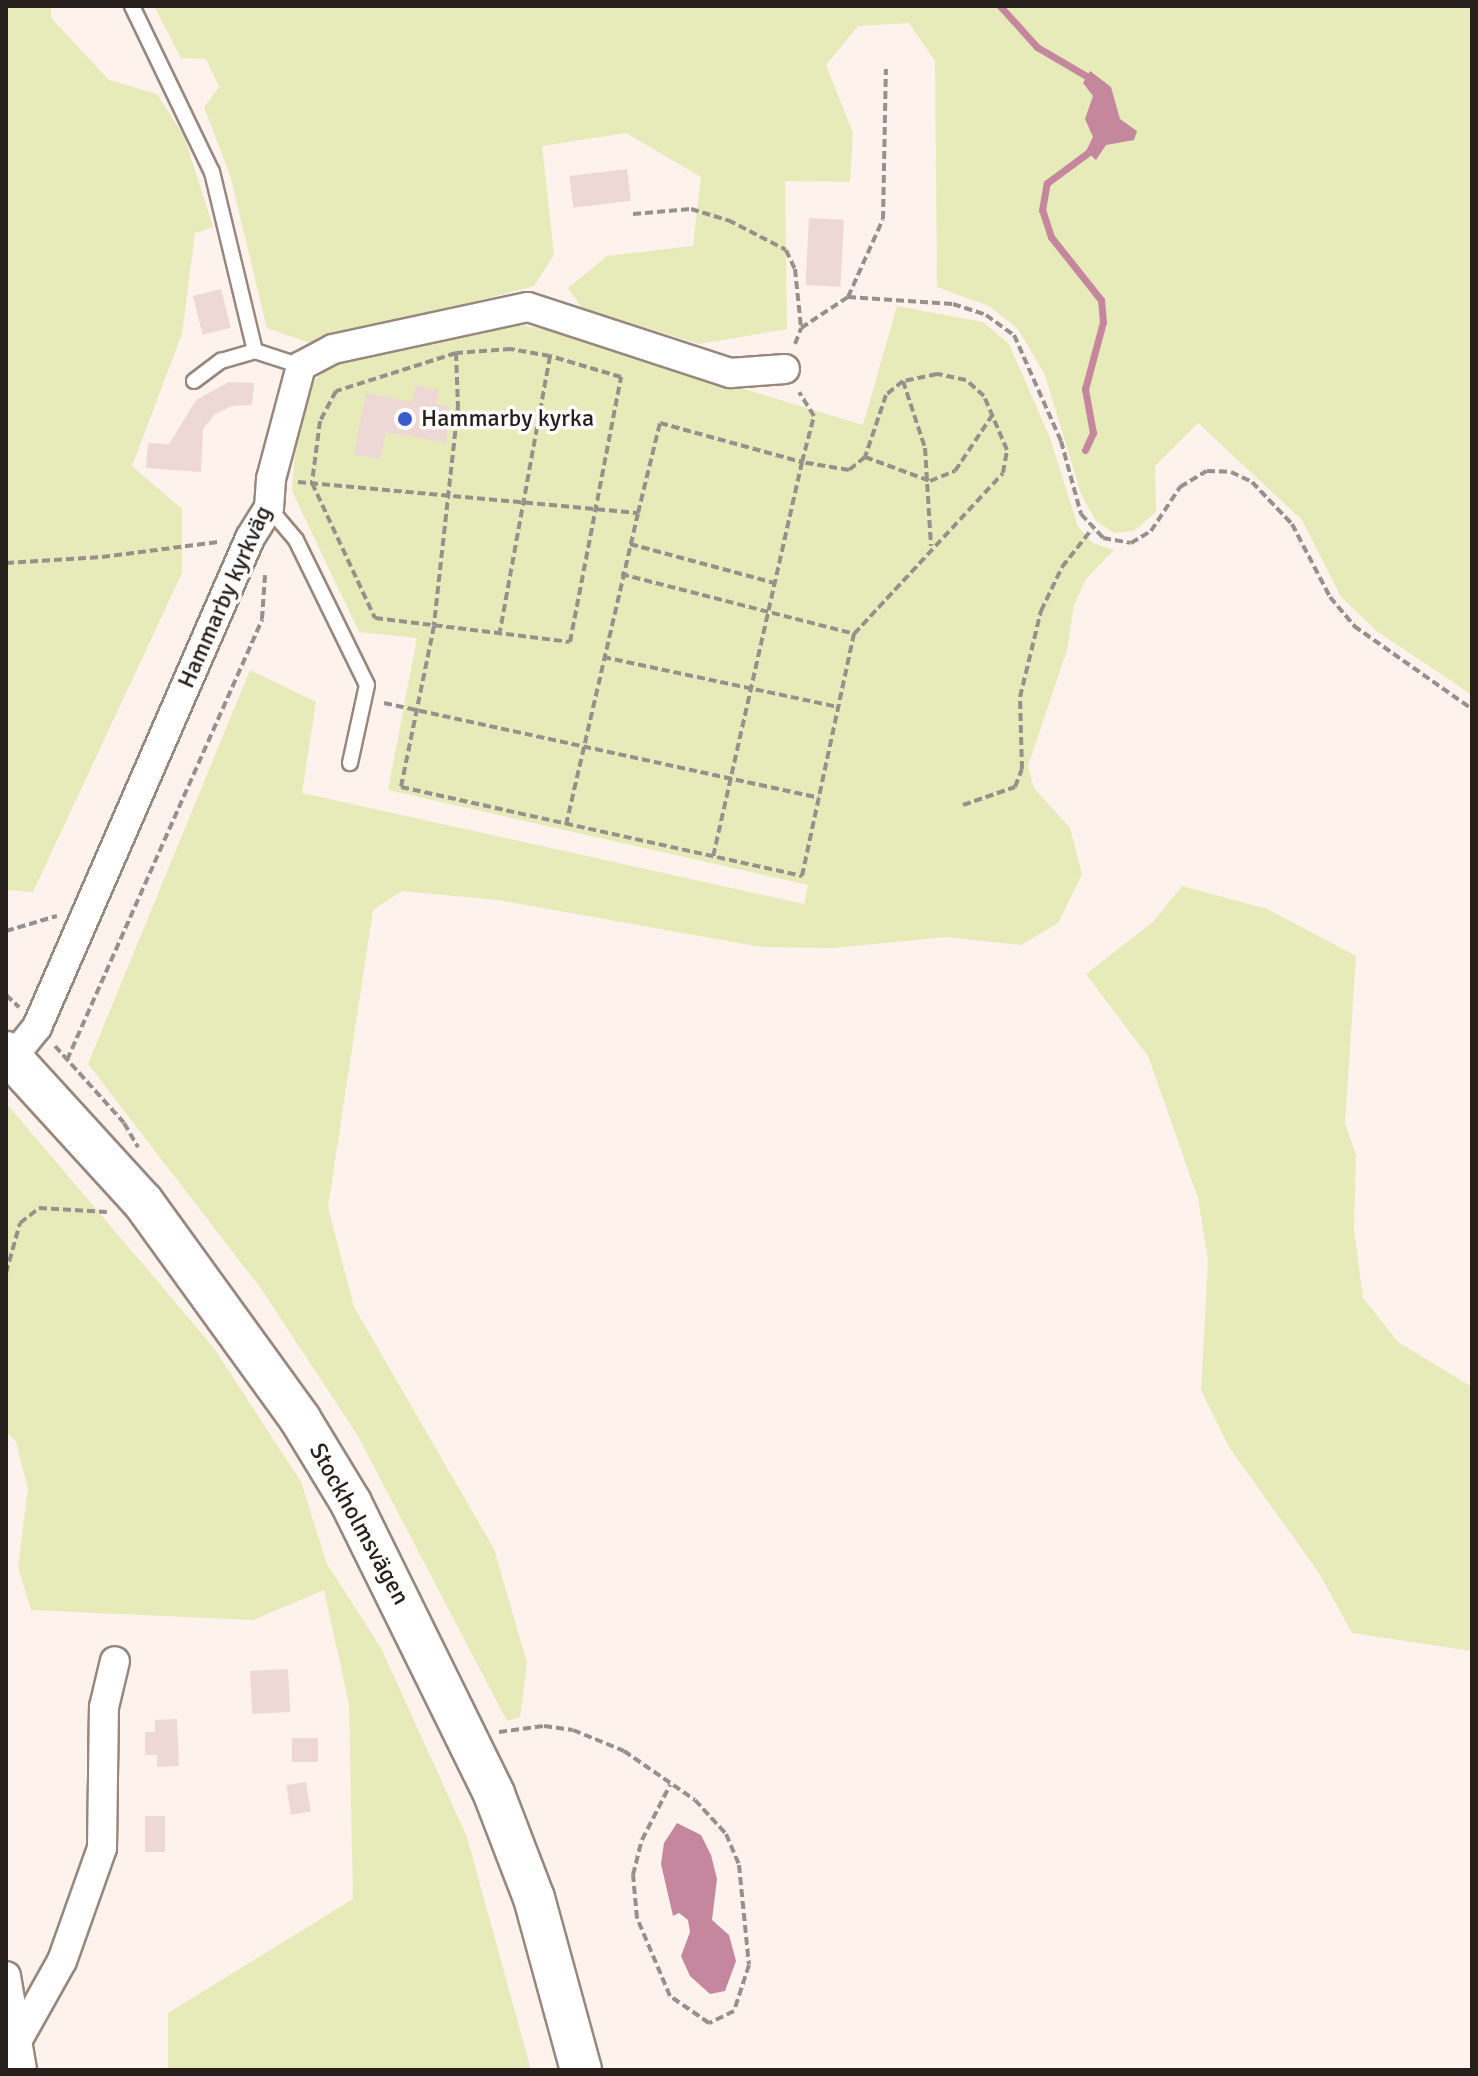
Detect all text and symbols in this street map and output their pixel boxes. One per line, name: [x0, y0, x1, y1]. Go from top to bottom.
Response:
place label: Hammarby kyrka: [421, 405, 594, 433]
marker: Hammarby kyrka: [396, 410, 414, 428]
street label: Hammarby kyrkväg: [172, 501, 278, 693]
street label: Stockholmsvägen: [303, 1438, 415, 1610]

